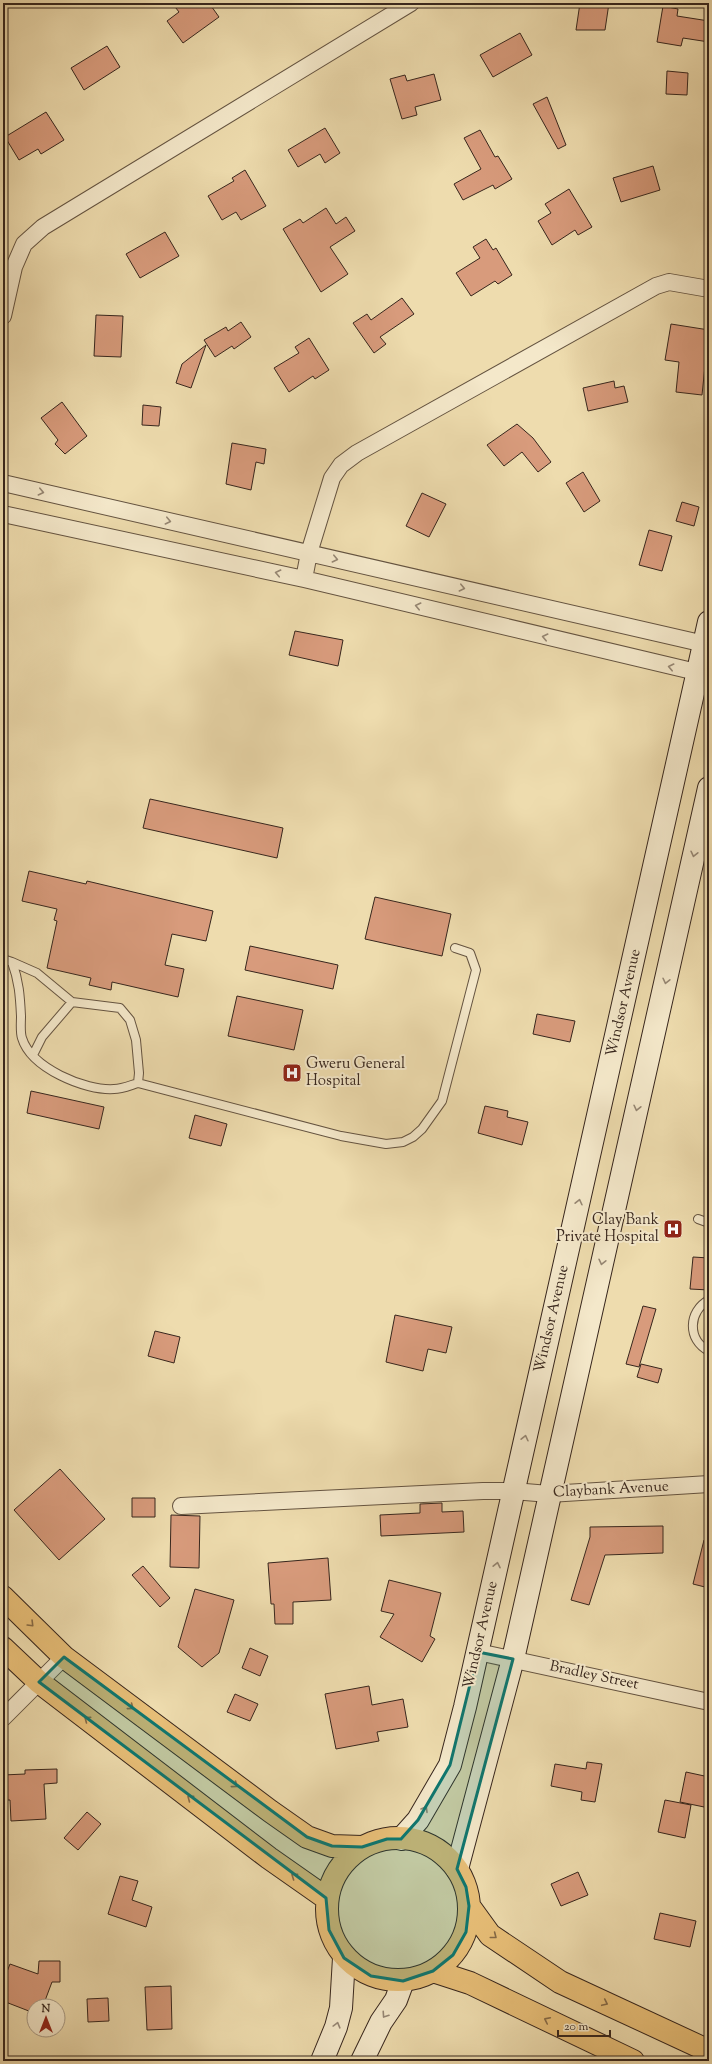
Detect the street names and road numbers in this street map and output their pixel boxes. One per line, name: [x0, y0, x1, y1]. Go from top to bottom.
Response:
street label: Windsor Avenue: [601, 947, 647, 1059]
street label: Windsor Avenue: [529, 1263, 575, 1375]
street label: Claybank Avenue: [553, 1476, 669, 1504]
street label: Windsor Avenue: [458, 1579, 504, 1691]
street label: Bradley Street: [548, 1656, 640, 1696]

